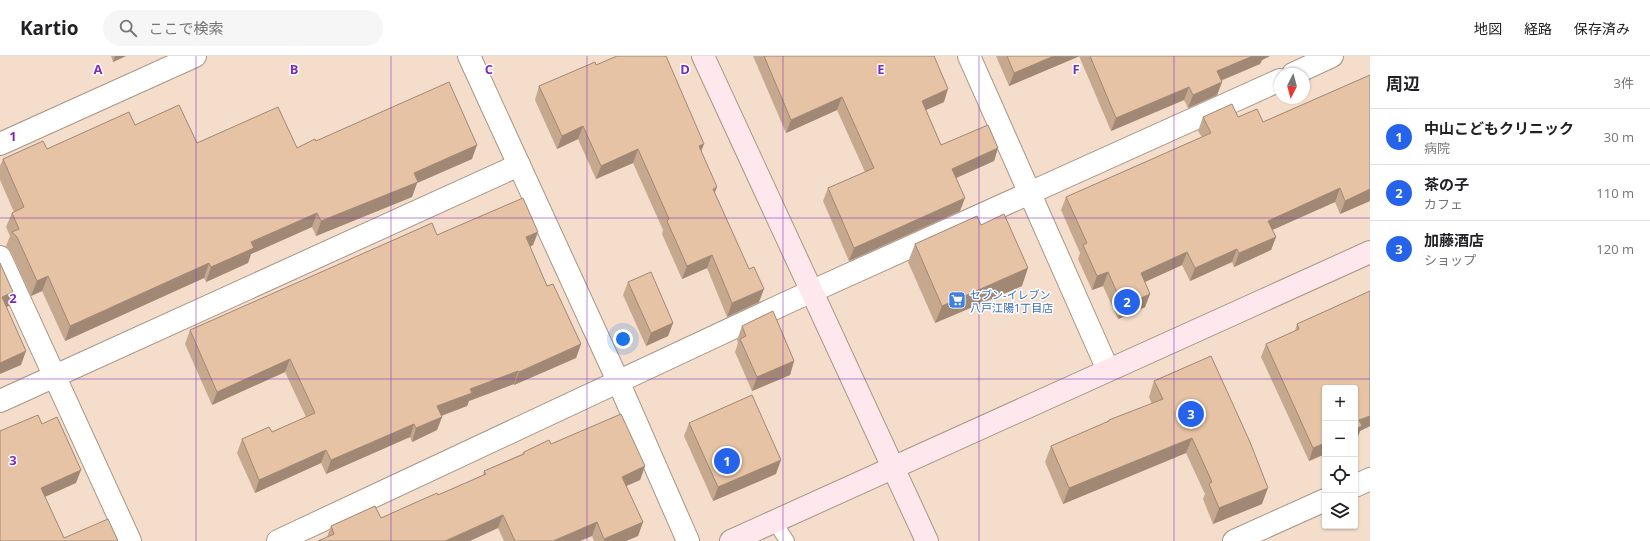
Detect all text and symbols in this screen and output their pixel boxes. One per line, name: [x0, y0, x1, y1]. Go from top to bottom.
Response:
search box: [103, 10, 383, 46]
text: Kartio: [20, 15, 79, 41]
icon: search: [117, 17, 139, 39]
text: ここで検索: [149, 18, 224, 38]
text: 地図: [1474, 19, 1502, 38]
text: 経路: [1524, 19, 1552, 38]
text: 保存済み: [1574, 19, 1630, 38]
text: A: [94, 60, 103, 78]
text: B: [290, 60, 299, 78]
text: C: [485, 60, 493, 78]
text: D: [680, 60, 690, 78]
text: E: [877, 60, 885, 78]
text: F: [1072, 60, 1080, 78]
north arrow: [1274, 68, 1310, 104]
text: 周辺: [1386, 72, 1420, 95]
text: 3件: [1614, 74, 1634, 92]
text: 中山こどもクリニック: [1424, 118, 1574, 138]
text: 1: [9, 127, 17, 145]
text: 1: [1395, 128, 1403, 146]
text: 30 m: [1604, 128, 1634, 146]
text: 病院: [1424, 139, 1450, 157]
text: 茶の子: [1424, 174, 1469, 194]
text: 2: [1395, 184, 1403, 202]
text: 110 m: [1596, 184, 1634, 202]
text: カフェ: [1424, 195, 1463, 213]
text: 加藤酒店: [1424, 230, 1484, 250]
text: 3: [1395, 240, 1403, 258]
text: 120 m: [1596, 240, 1634, 258]
text: ショップ: [1424, 251, 1476, 269]
place label: セブン-イレブン 八戸江陽1丁目店: [970, 287, 1053, 315]
pin: 2: [1114, 287, 1140, 317]
text: 2: [9, 289, 17, 307]
supermarket icon: セブン-イレブン 八戸江陽1丁目店: [947, 290, 967, 310]
your location: [613, 329, 633, 349]
map controls: [1322, 385, 1358, 529]
button: +: [1322, 385, 1358, 421]
pin: 3: [1178, 399, 1204, 429]
button: −: [1322, 421, 1358, 457]
pin: 1: [714, 446, 740, 476]
text: 3: [9, 451, 17, 469]
button: locate: [1322, 457, 1358, 493]
button: layers: [1322, 493, 1358, 529]

